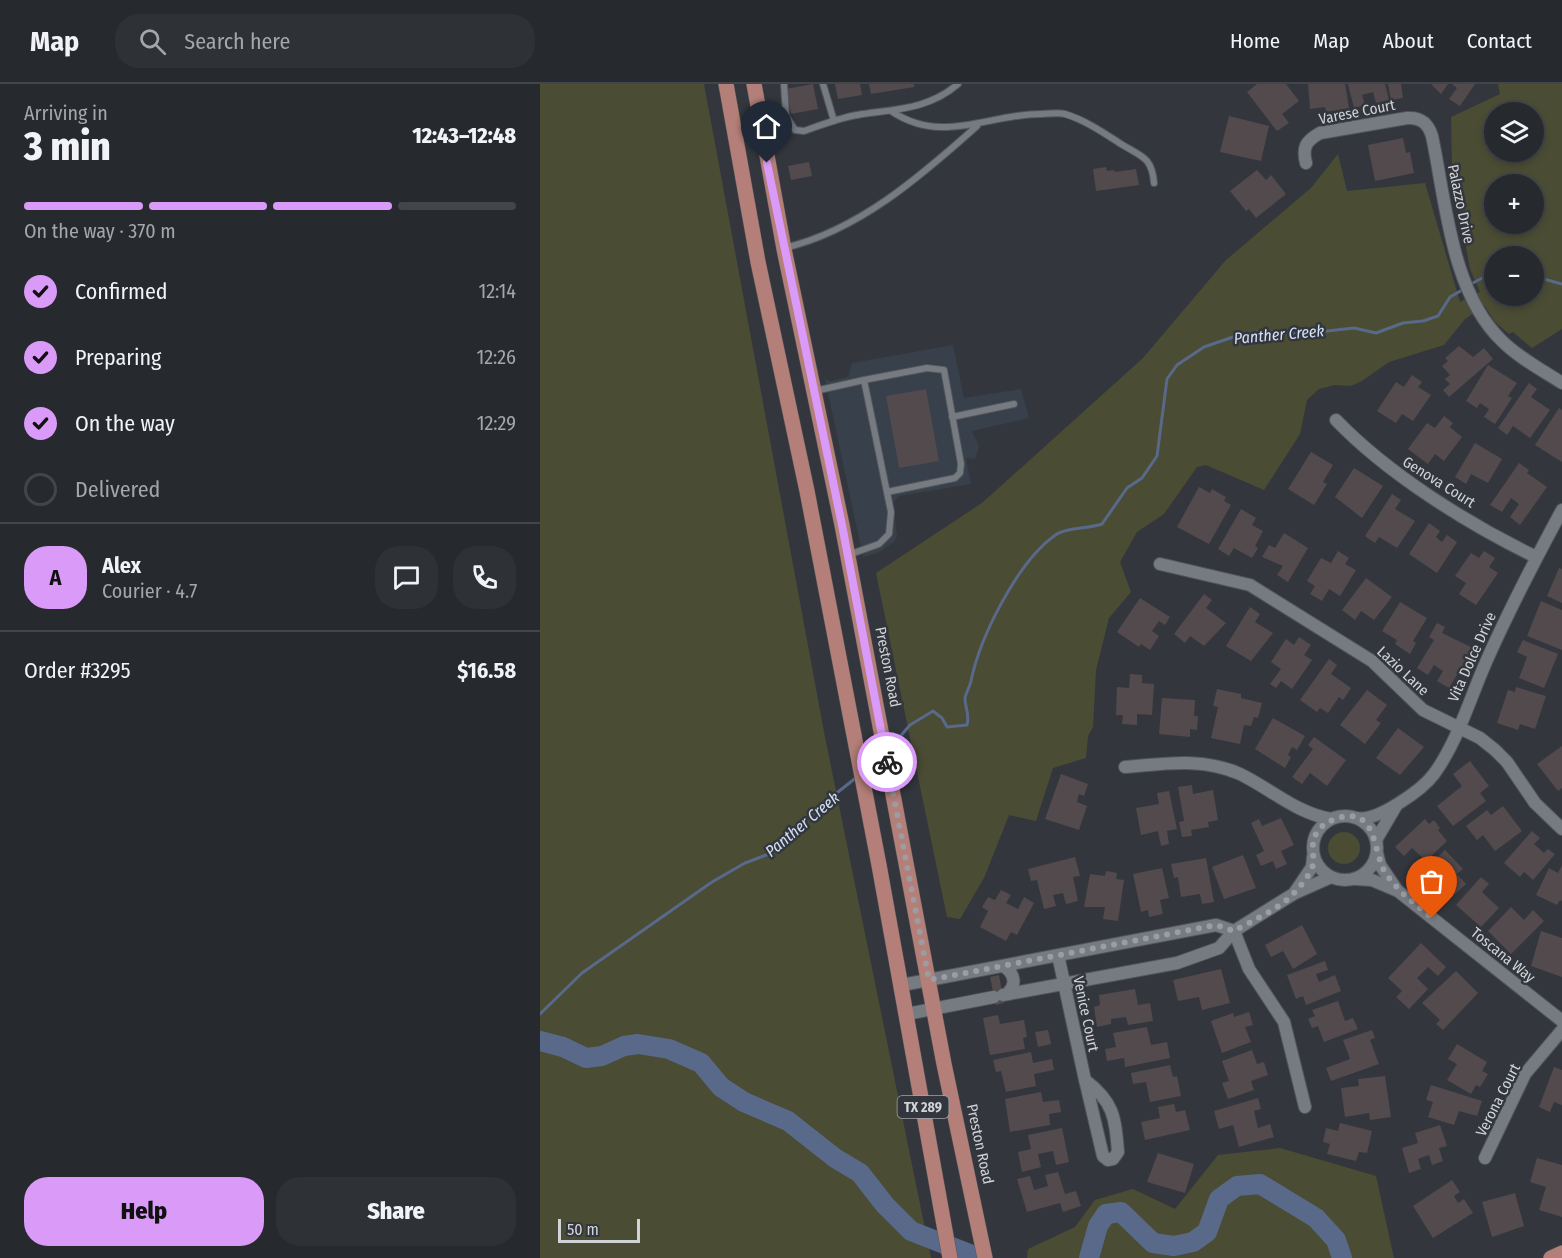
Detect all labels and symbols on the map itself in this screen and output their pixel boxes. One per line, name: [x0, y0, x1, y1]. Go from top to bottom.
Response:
street label: Varese Court: [1317, 96, 1397, 128]
pin: [741, 101, 792, 163]
street label: Palazzo Drive: [1444, 163, 1478, 245]
water label: Panther Creek: [1233, 321, 1325, 348]
street label: Genova Court: [1399, 453, 1479, 511]
street label: Vita Dolce Drive: [1444, 609, 1500, 705]
street label: Preston Road: [871, 625, 905, 709]
street label: Lazio Lane: [1373, 643, 1433, 699]
courier: [857, 732, 917, 792]
water label: Panther Creek: [761, 788, 843, 861]
pin: [1406, 856, 1457, 918]
street label: Toscana Way: [1467, 924, 1539, 987]
street label: Venice Court: [1069, 975, 1103, 1053]
street label: Verona Court: [1472, 1060, 1524, 1139]
road number: TX 289: [898, 1096, 949, 1118]
street label: Preston Road: [963, 1102, 997, 1186]
scale bar: [558, 1216, 640, 1244]

